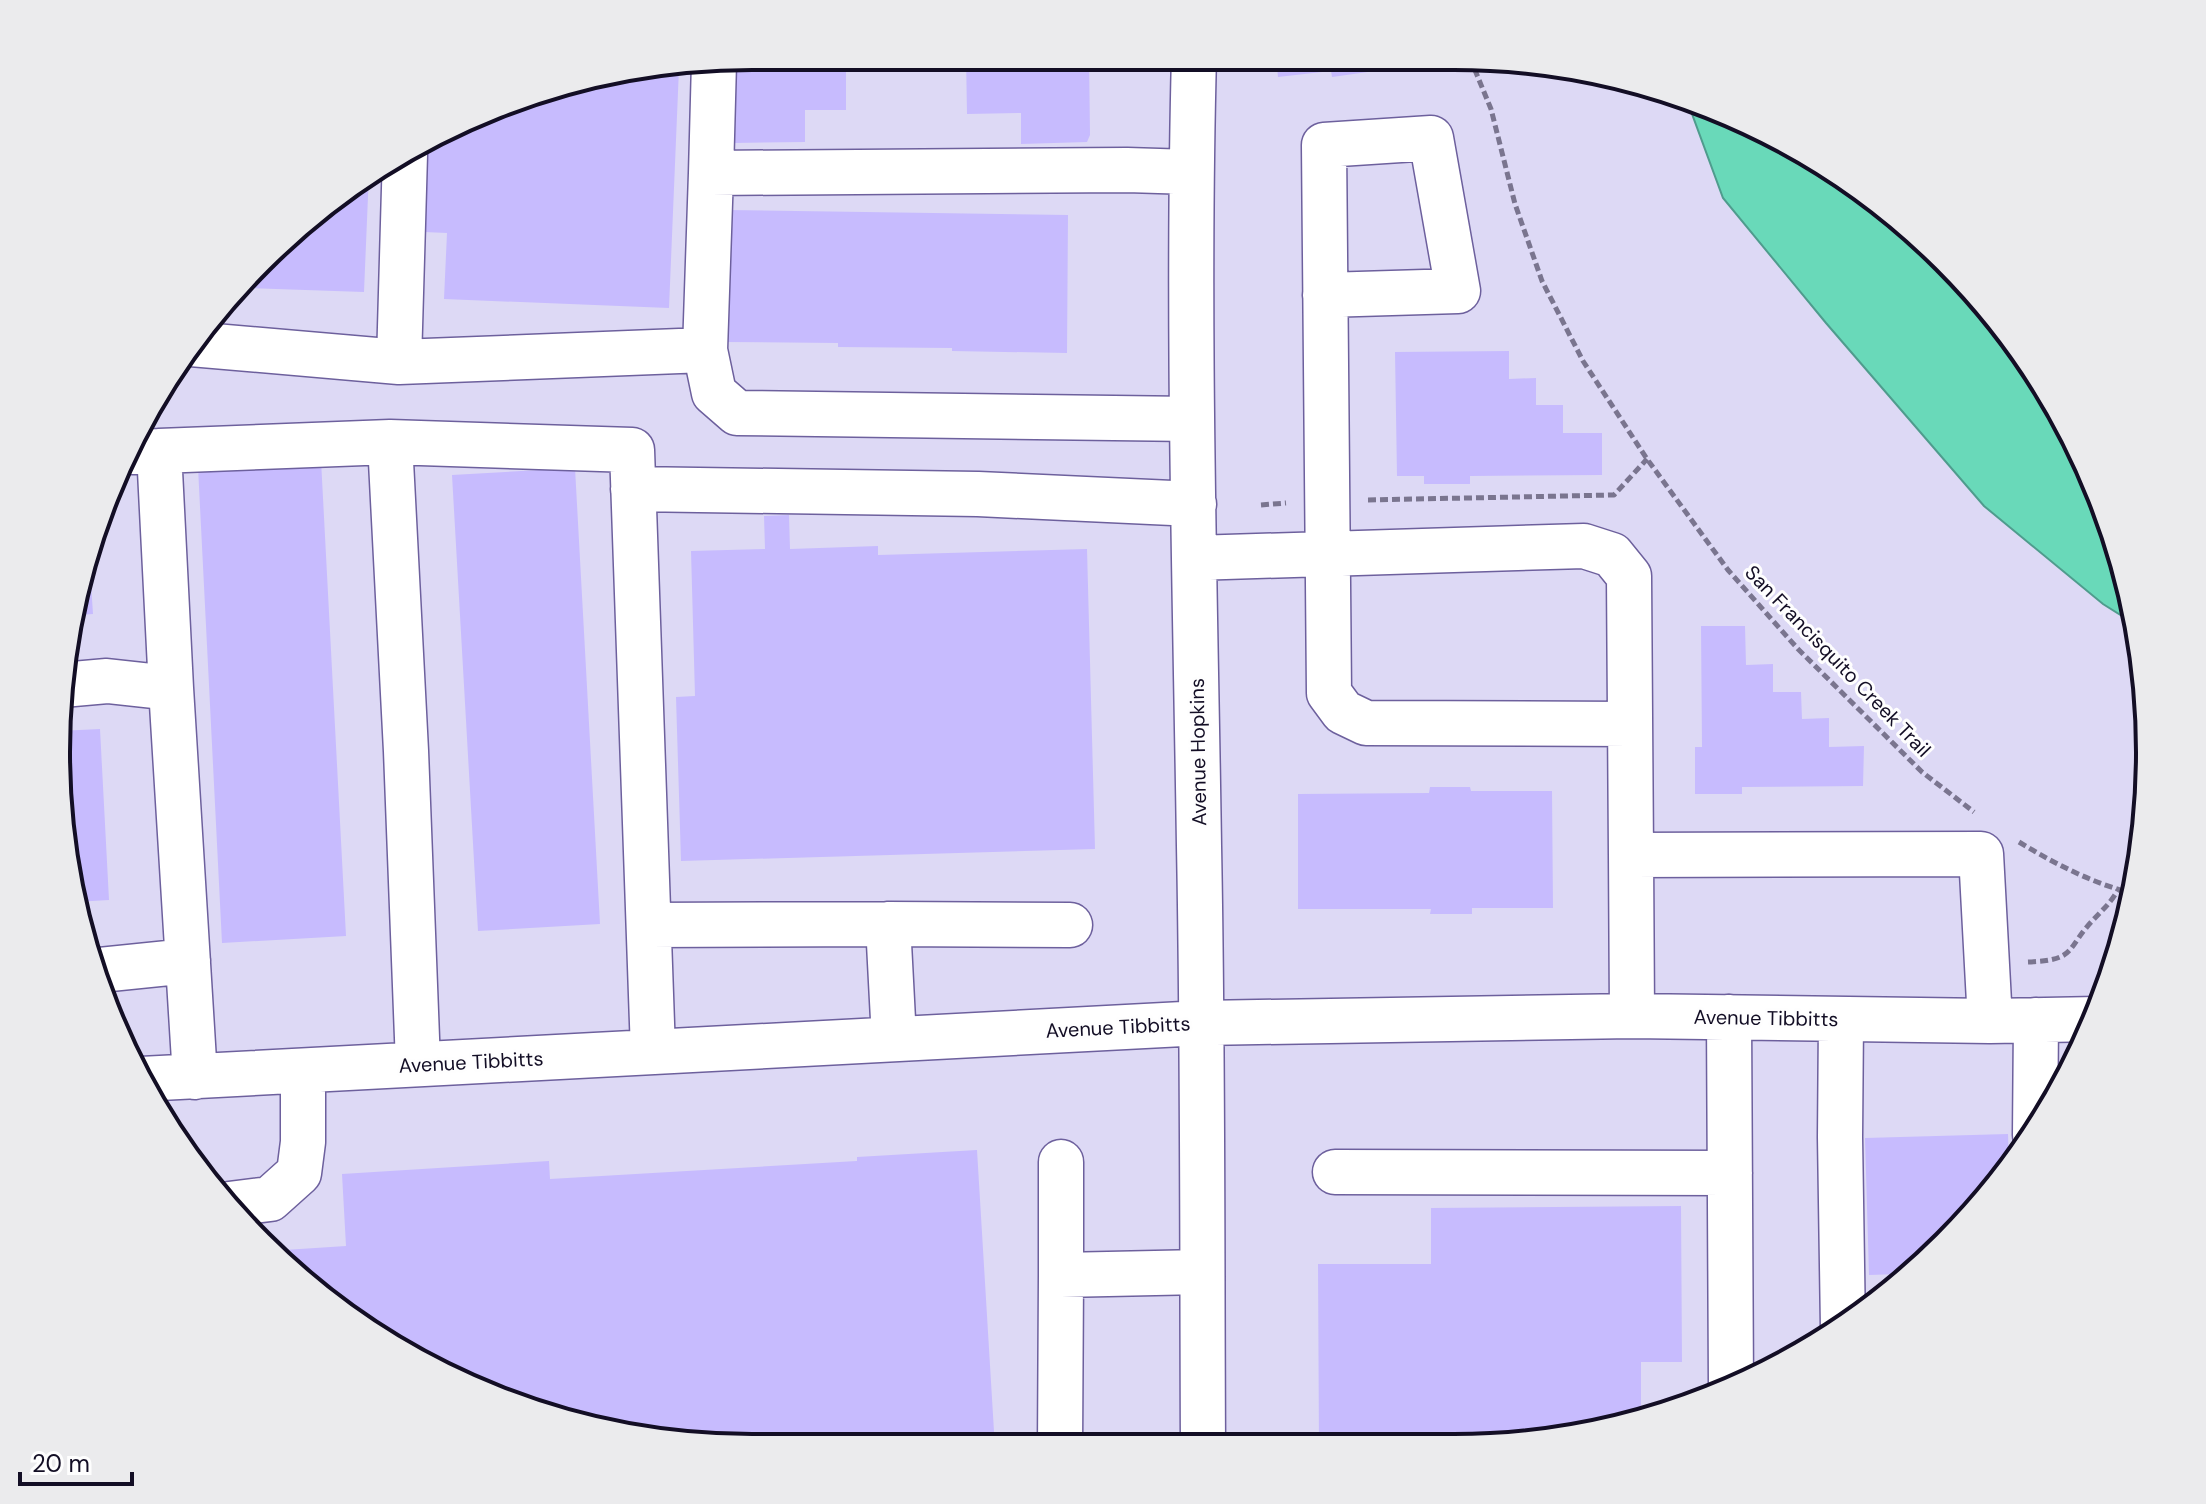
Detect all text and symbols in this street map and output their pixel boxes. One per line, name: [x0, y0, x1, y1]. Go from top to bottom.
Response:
street label: San Francisquito Creek Trail: [1739, 560, 1937, 762]
street label: Avenue Hopkins: [1184, 678, 1212, 826]
street label: Avenue Tibbitts: [1693, 1004, 1839, 1032]
street label: Avenue Tibbitts: [1045, 1010, 1191, 1044]
street label: Avenue Tibbitts: [398, 1045, 544, 1079]
scale bar: [20, 1436, 132, 1486]
text: 20 m: [32, 1448, 90, 1479]

